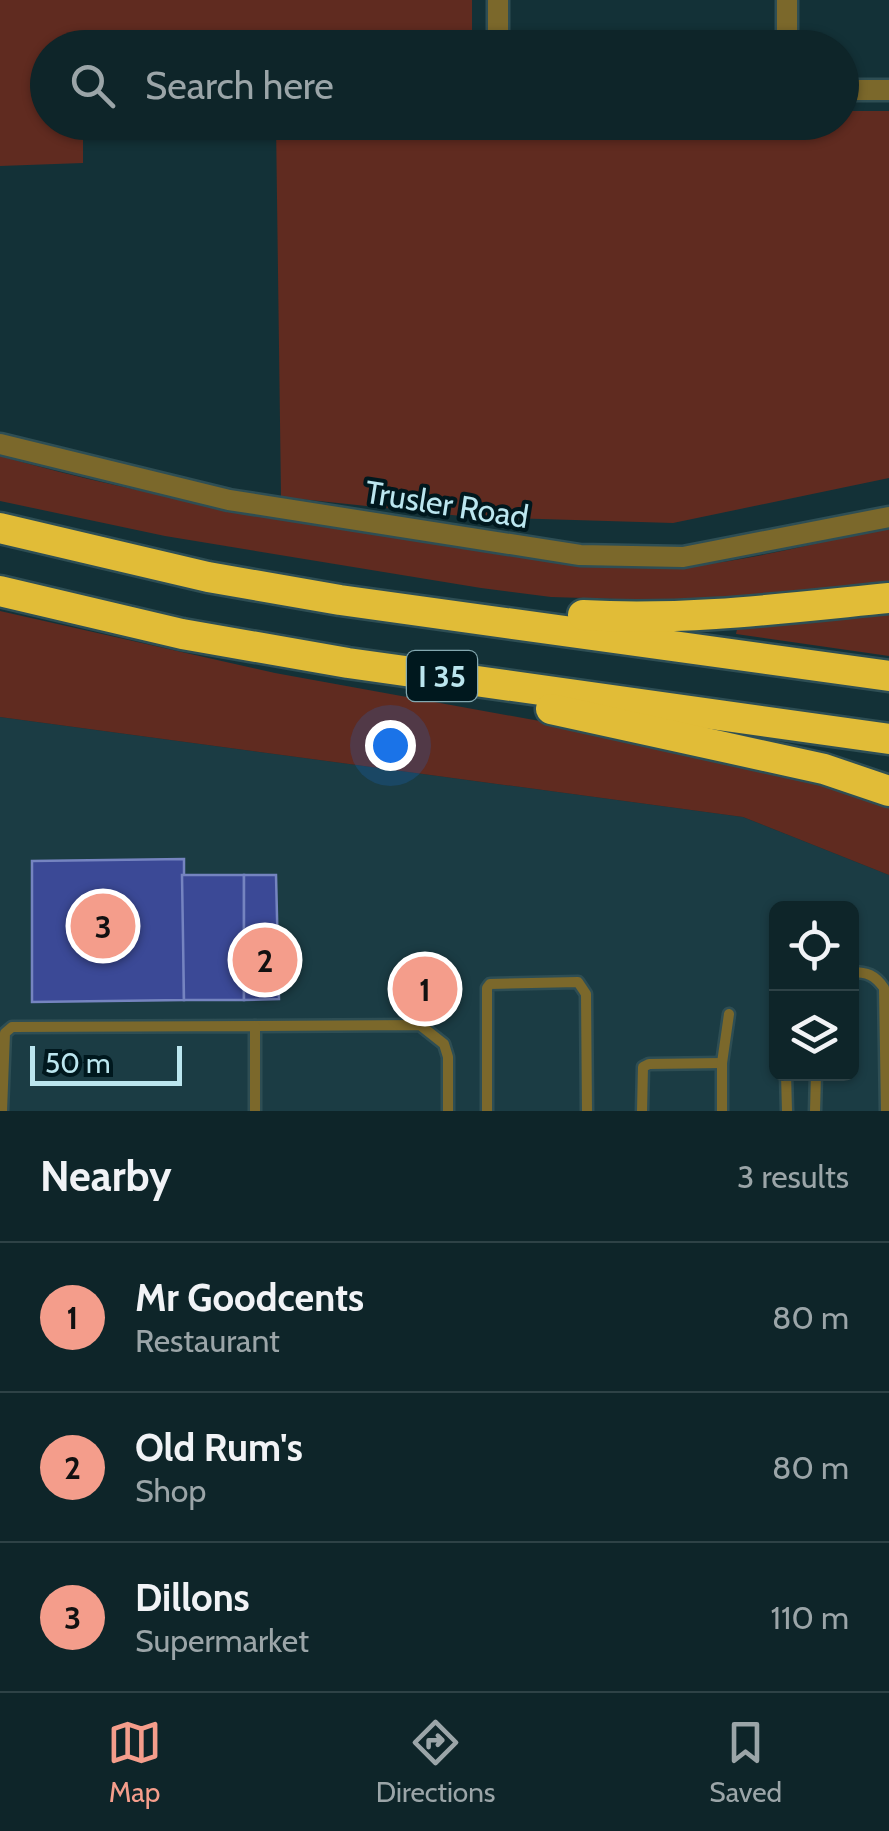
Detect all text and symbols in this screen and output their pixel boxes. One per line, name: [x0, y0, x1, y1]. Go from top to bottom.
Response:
search box: [30, 30, 859, 140]
icon: search: [65, 58, 120, 113]
text: Search here: [145, 62, 334, 109]
street label: Trusler Road: [363, 472, 531, 536]
road number: I 35: [407, 651, 477, 701]
your location: [365, 720, 416, 771]
pin: 3: [70, 888, 136, 964]
map controls: [769, 901, 859, 1081]
button: locate: [769, 901, 859, 991]
pin: 2: [232, 922, 298, 998]
pin: 1: [392, 952, 458, 1026]
button: layers: [769, 991, 859, 1081]
scale bar: [30, 1041, 182, 1086]
text: 50 m: [45, 1046, 111, 1080]
text: Nearby: [40, 1150, 172, 1202]
text: 3 results: [737, 1157, 849, 1196]
text: Mr Goodcents: [135, 1274, 364, 1321]
text: 1: [67, 1298, 78, 1337]
text: 80 m: [772, 1298, 849, 1337]
text: Restaurant: [135, 1321, 280, 1360]
text: Old Rum's: [135, 1424, 303, 1471]
text: 2: [64, 1448, 81, 1487]
text: 80 m: [772, 1448, 849, 1487]
text: Shop: [135, 1471, 206, 1510]
text: Dillons: [135, 1574, 250, 1621]
text: 3: [64, 1598, 81, 1637]
text: 110 m: [771, 1598, 849, 1637]
text: Supermarket: [135, 1621, 309, 1660]
tab: Map: [107, 1715, 162, 1809]
tab: Directions: [376, 1715, 495, 1809]
tab: Saved: [709, 1715, 782, 1809]

